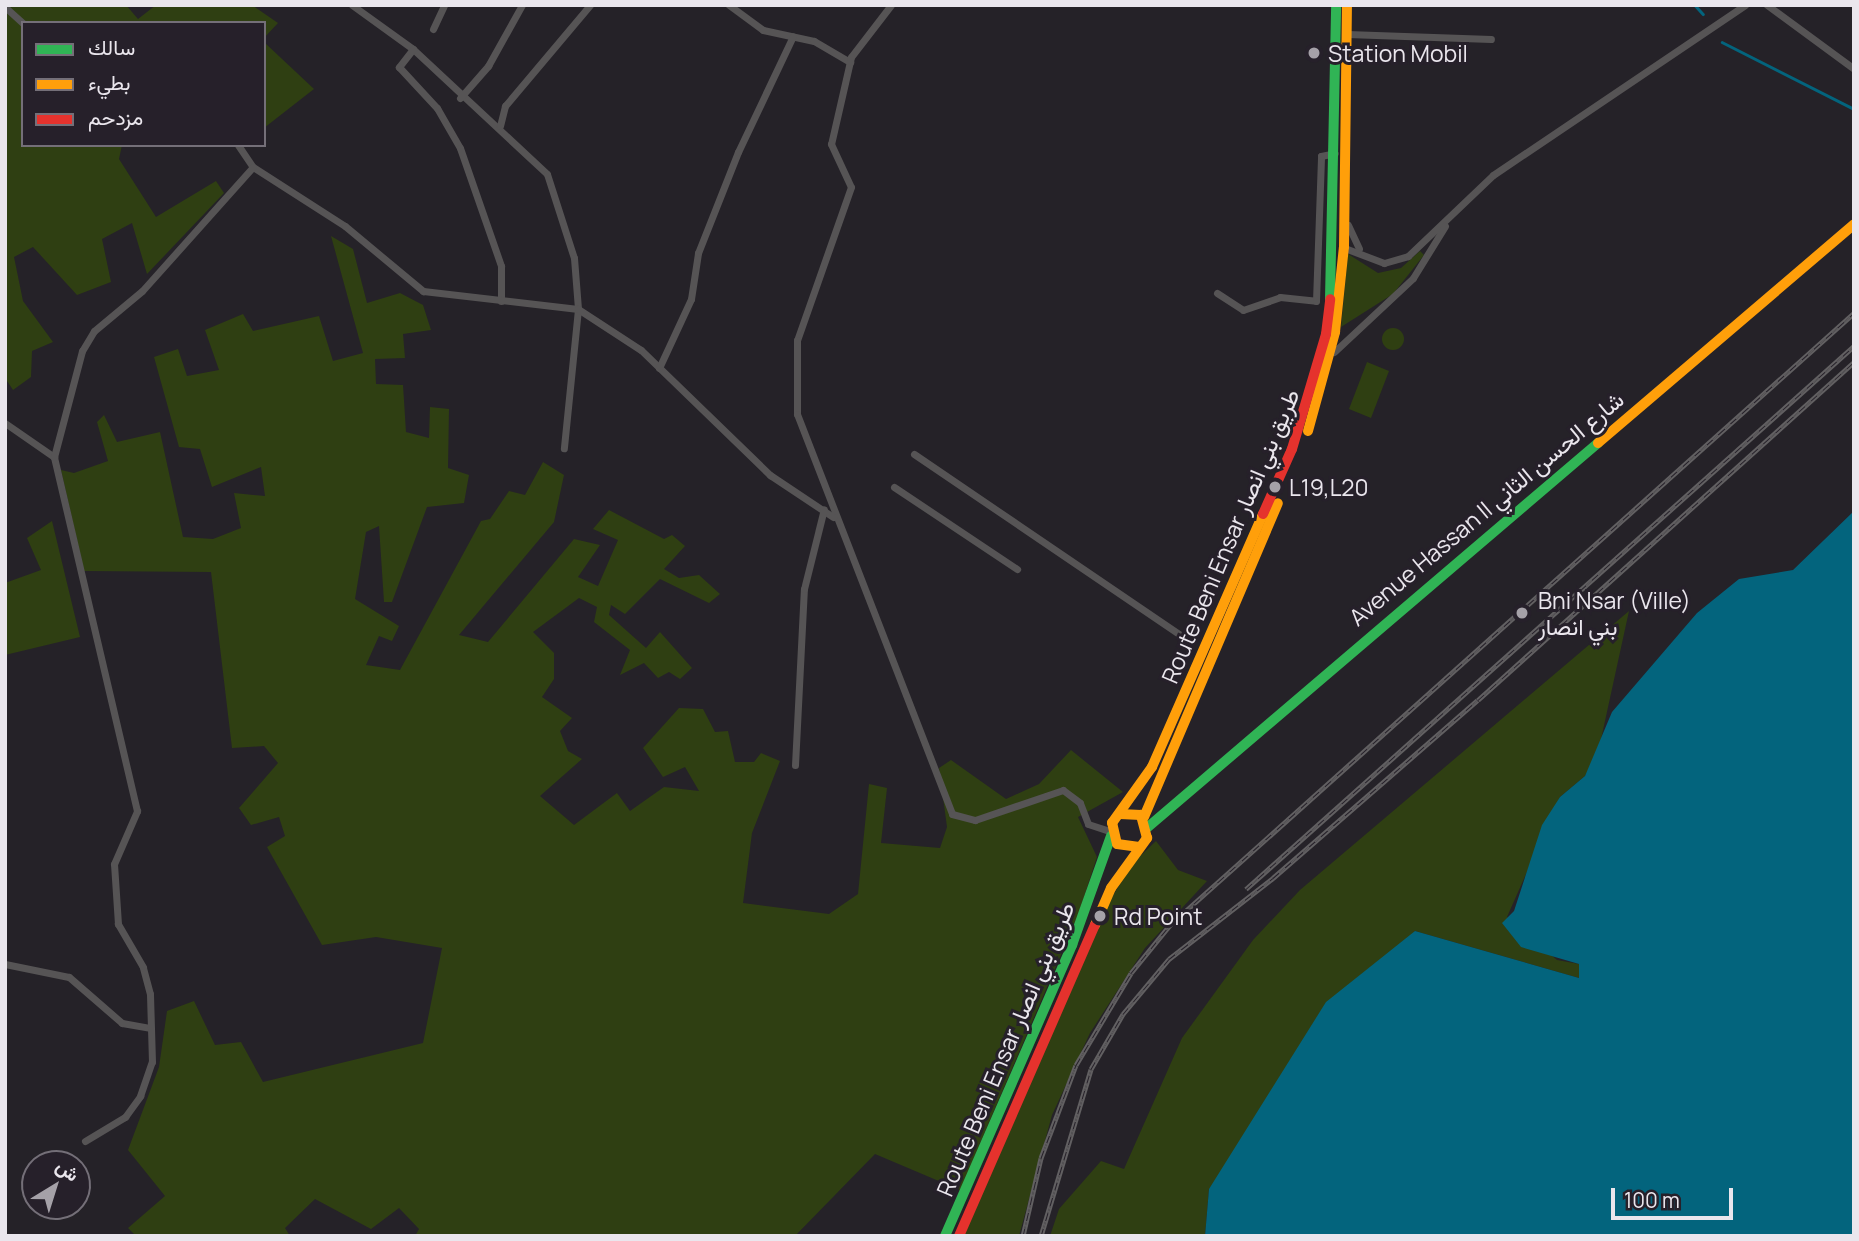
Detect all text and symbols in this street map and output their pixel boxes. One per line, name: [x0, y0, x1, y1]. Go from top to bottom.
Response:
legend: [21, 21, 266, 147]
text: سالك: [88, 33, 135, 61]
place label: Station Mobil: [1328, 39, 1468, 67]
marker: Station Mobil: [1306, 45, 1322, 61]
text: بطيء: [88, 68, 131, 96]
text: مزدحم: [88, 103, 143, 131]
street label: Route Beni Ensar طريق بني انصار: [1155, 385, 1305, 687]
street label: Avenue Hassan II شارع الحسن الثاني: [1343, 385, 1629, 631]
place label: L19,L20: [1289, 473, 1369, 501]
marker: L19,L20: [1267, 479, 1283, 495]
place label: Bni Nsar (Ville) بني انصار: [1538, 586, 1691, 640]
marker: Bni Nsar (Ville) بني انصار: [1512, 603, 1532, 623]
street label: Route Beni Ensar طريق بني انصار: [930, 898, 1080, 1200]
place label: Rd Point: [1114, 902, 1202, 930]
marker: Rd Point: [1092, 908, 1108, 924]
north arrow: [21, 1150, 91, 1220]
text: ش: [51, 1153, 85, 1187]
scale bar: [1614, 1174, 1736, 1218]
text: 100 m: [1624, 1186, 1680, 1214]

